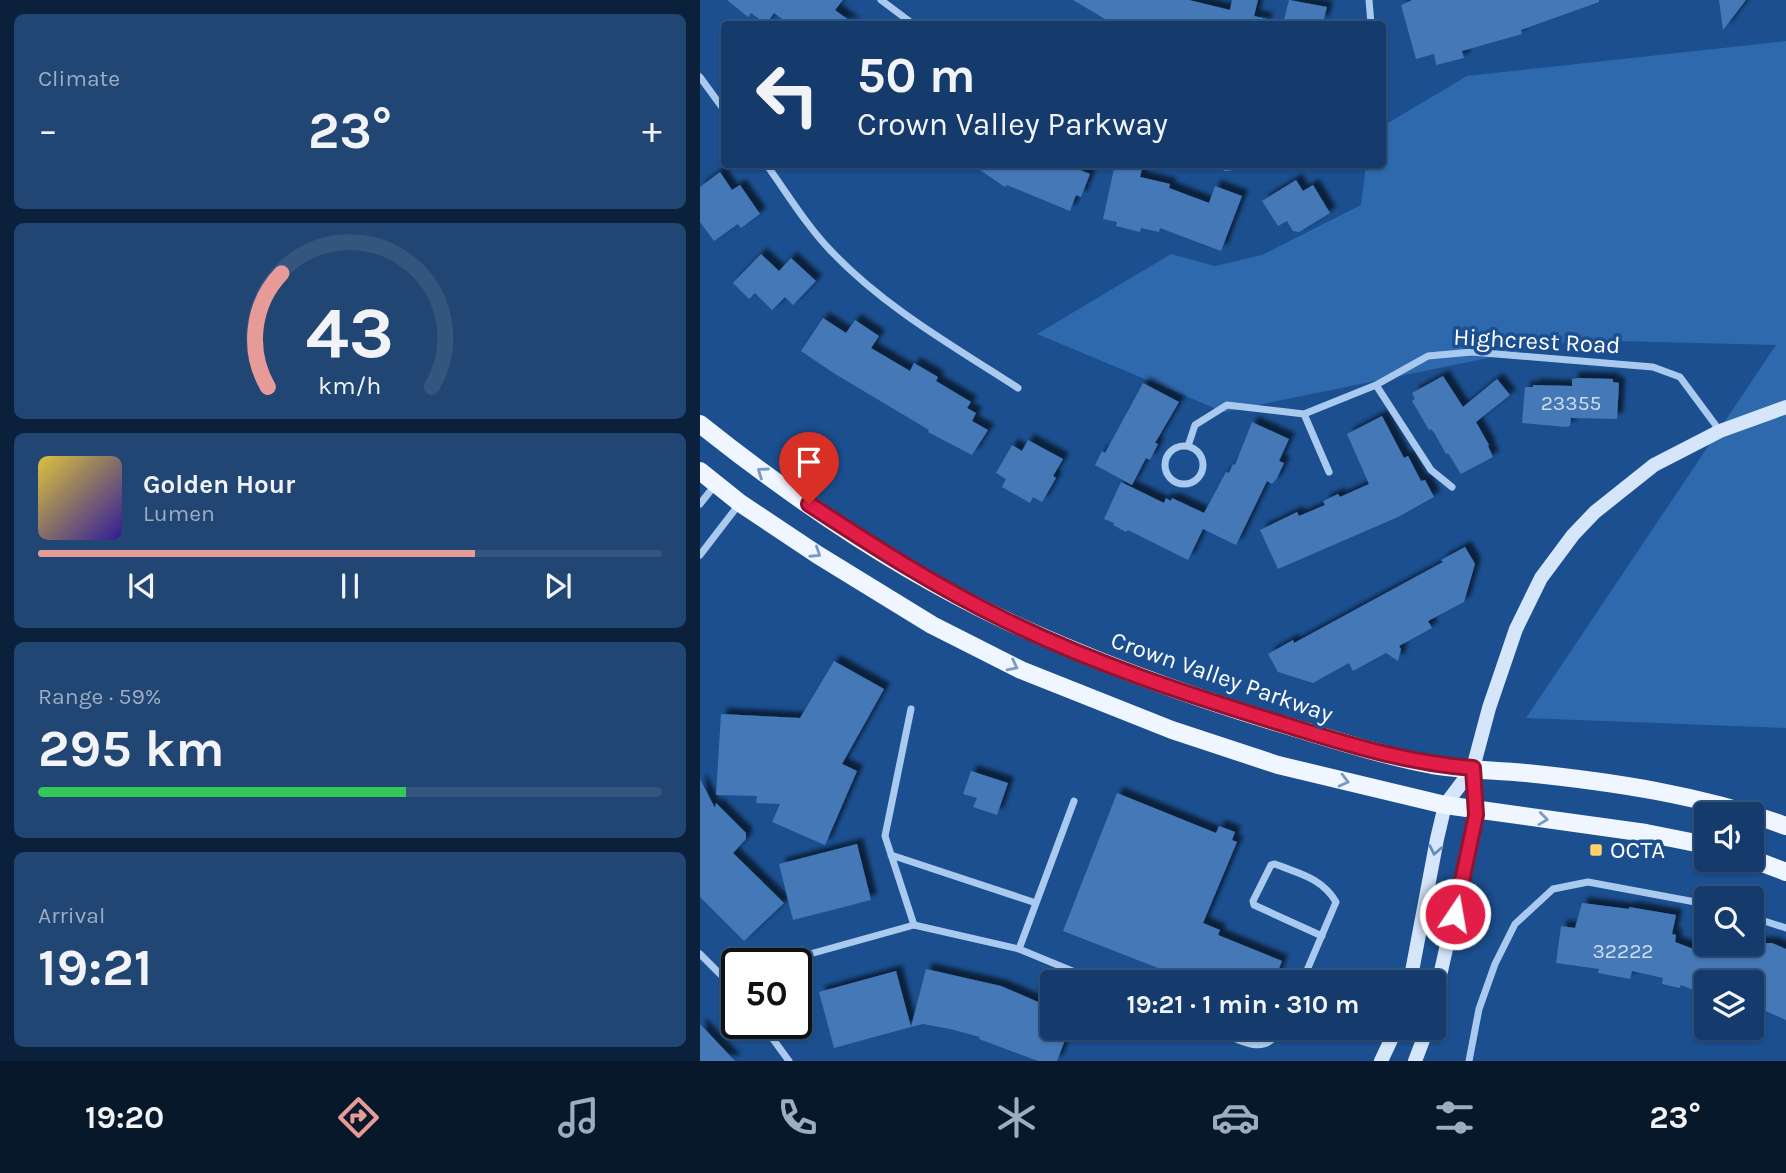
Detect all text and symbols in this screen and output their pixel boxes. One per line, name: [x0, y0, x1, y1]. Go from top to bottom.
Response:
text: 50 m: [857, 47, 975, 104]
icon: left: [742, 49, 833, 140]
text: Climate: [38, 65, 120, 92]
text: 23°: [308, 100, 392, 161]
text: Crown Valley Parkway: [857, 106, 1168, 143]
text: −: [38, 108, 58, 153]
text: +: [642, 108, 662, 153]
text: 43: [306, 291, 394, 376]
street label: Highcrest Road: [1453, 323, 1621, 359]
text: km/h: [318, 371, 382, 400]
house number: 23355: [1541, 391, 1601, 415]
pin: [779, 432, 839, 504]
icon: arrive: [790, 443, 828, 481]
one-way arrow: [756, 467, 769, 480]
text: Golden Hour: [143, 469, 295, 500]
text: Lumen: [143, 500, 215, 527]
one-way arrow: [808, 545, 821, 558]
icon: previous: [123, 567, 161, 605]
icon: pause: [331, 567, 369, 605]
icon: next: [539, 567, 577, 605]
street label: Crown Valley Parkway: [1107, 626, 1337, 728]
one-way arrow: [1006, 658, 1018, 672]
text: Range · 59%: [38, 683, 161, 710]
text: 295 km: [38, 718, 225, 779]
one-way arrow: [1338, 773, 1350, 787]
map controls: [1694, 802, 1764, 1040]
button: sound: [1694, 802, 1764, 872]
one-way arrow: [1537, 811, 1549, 826]
place label: OCTA: [1610, 836, 1665, 864]
marker: OCTA: [1588, 842, 1604, 858]
one-way arrow: [1428, 844, 1443, 856]
position arrow: [1418, 877, 1492, 951]
button: search: [1694, 886, 1764, 956]
text: Arrival: [38, 902, 105, 929]
text: 19:21: [38, 937, 152, 998]
house number: 32222: [1592, 939, 1654, 963]
speed limit sign: 50: [721, 948, 812, 1039]
button: layers: [1694, 970, 1764, 1040]
text: 19:21 · 1 min · 310 m: [1126, 989, 1360, 1020]
icon: directions: [334, 1093, 383, 1142]
icon: music: [554, 1093, 603, 1142]
icon: phone: [773, 1093, 822, 1142]
icon: climate: [992, 1093, 1041, 1142]
icon: car: [1211, 1093, 1260, 1142]
icon: filters: [1430, 1093, 1479, 1142]
text: 19:20: [85, 1099, 164, 1136]
text: 23°: [1649, 1099, 1701, 1136]

